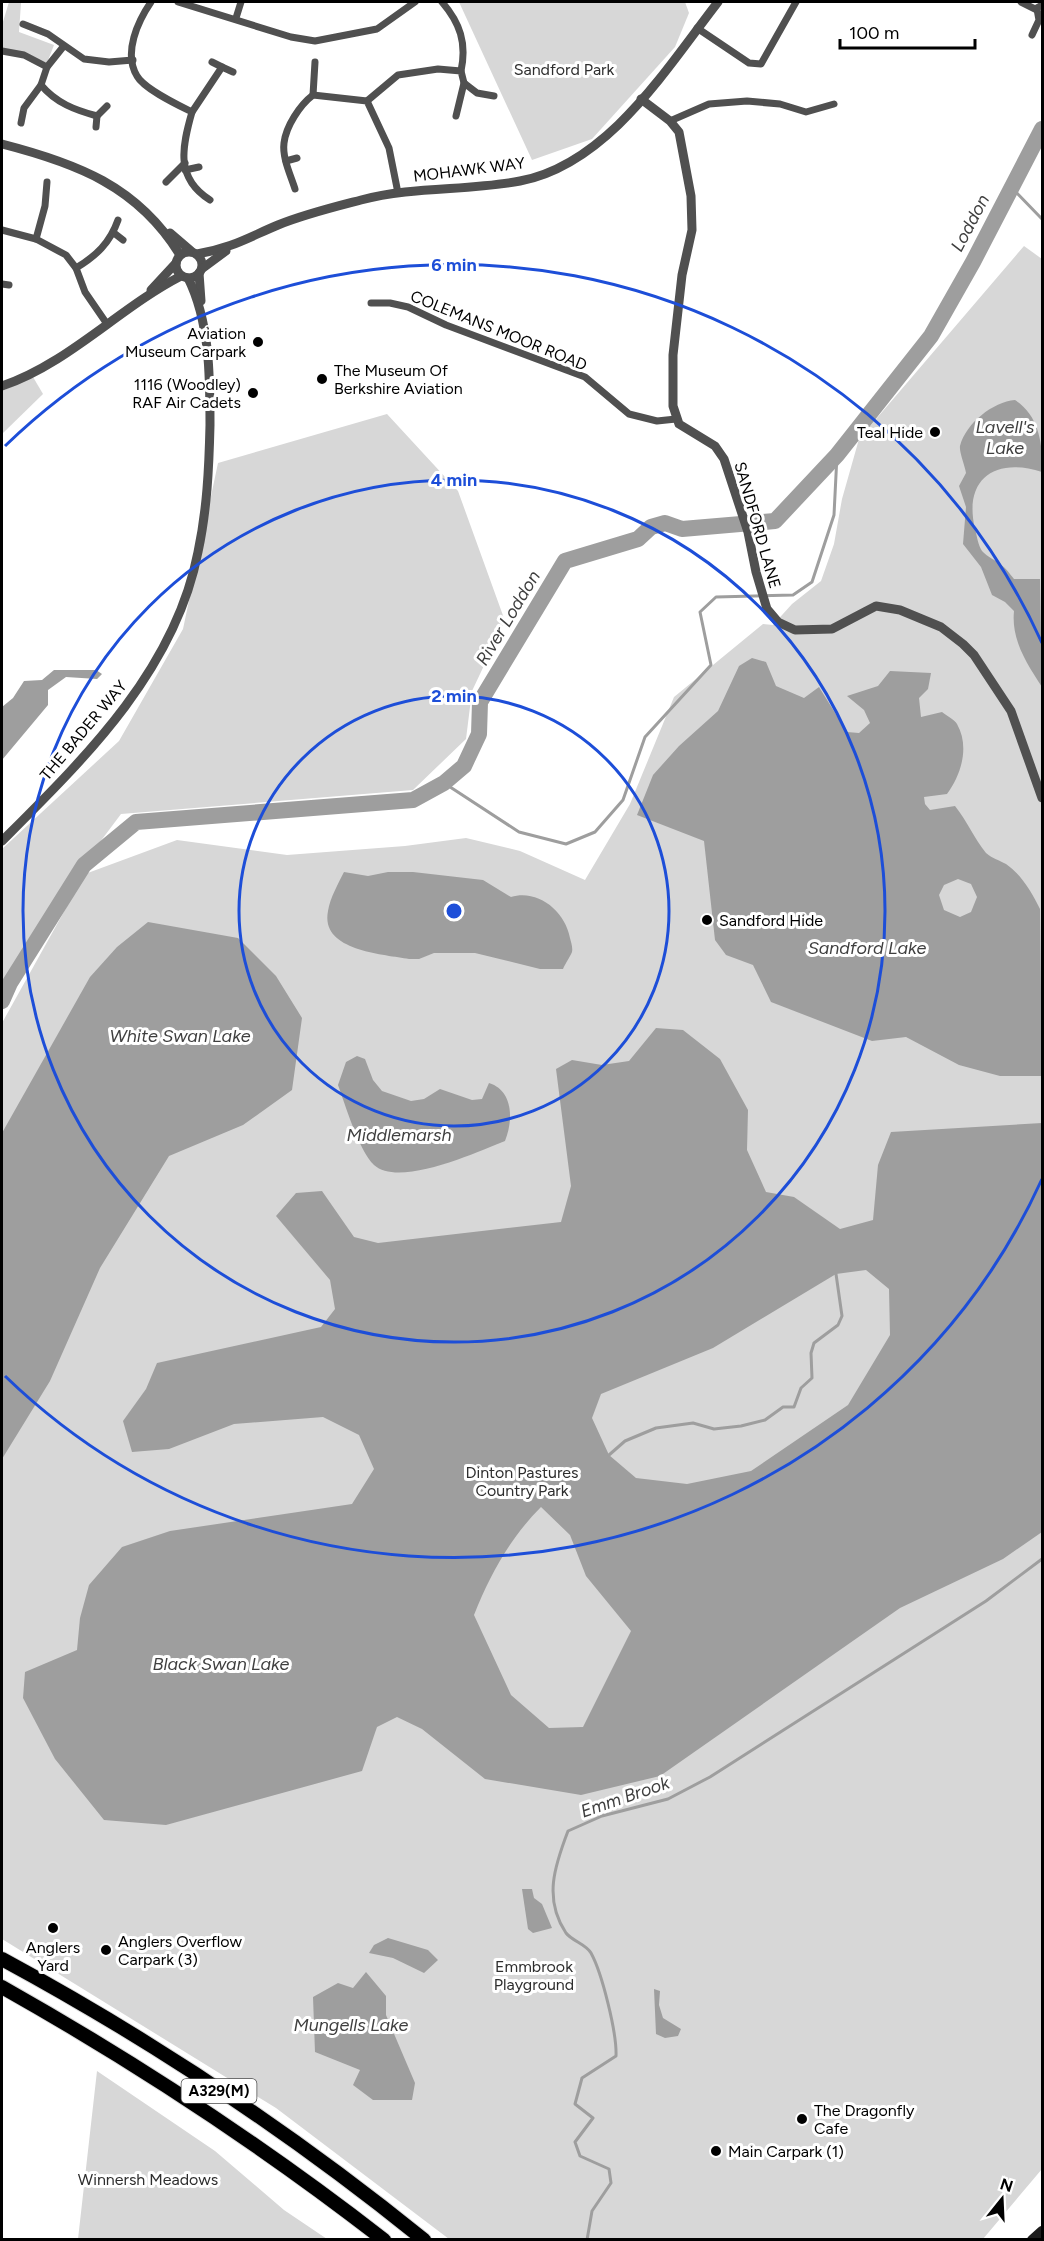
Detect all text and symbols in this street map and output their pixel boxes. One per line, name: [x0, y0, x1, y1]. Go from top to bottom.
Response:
scale bar: [840, 12, 975, 50]
text: 100 m: [849, 22, 899, 44]
park label: Sandford Park: [514, 60, 615, 79]
street label: MOHAWK WAY: [412, 153, 526, 186]
water label: Loddon: [946, 191, 994, 255]
text: 6 min: [431, 254, 477, 276]
street label: COLEMANS MOOR ROAD: [408, 286, 590, 375]
place label: Aviation Museum Carpark: [125, 324, 246, 361]
marker: Aviation Museum Carpark: [251, 335, 265, 349]
place label: The Museum Of Berkshire Aviation: [334, 361, 463, 398]
marker: The Museum Of Berkshire Aviation: [315, 372, 329, 386]
place label: 1116 (Woodley) RAF Air Cadets: [132, 375, 241, 412]
marker: 1116 (Woodley) RAF Air Cadets: [246, 386, 260, 400]
water label: Lavell's Lake: [976, 416, 1035, 459]
place label: Teal Hide: [857, 423, 923, 442]
marker: Teal Hide: [928, 425, 942, 439]
street label: SANDFORD LANE: [730, 459, 785, 591]
text: 4 min: [431, 469, 477, 491]
water label: River Loddon: [471, 567, 545, 669]
street label: THE BADER WAY: [36, 676, 131, 784]
text: 2 min: [431, 685, 477, 707]
centre of rings: [444, 901, 464, 921]
place label: Sandford Hide: [719, 911, 823, 930]
marker: Sandford Hide: [700, 913, 714, 927]
water label: Sandford Lake: [808, 937, 926, 959]
water label: White Swan Lake: [109, 1025, 251, 1047]
water label: Middlemarsh: [347, 1124, 451, 1146]
park label: Dinton Pastures Country Park: [465, 1463, 579, 1500]
water label: Black Swan Lake: [153, 1653, 290, 1675]
water label: Emm Brook: [578, 1771, 673, 1822]
marker: Anglers Yard: [46, 1921, 60, 1935]
place label: Anglers Overflow Carpark (3): [118, 1932, 242, 1969]
place label: Anglers Yard: [26, 1938, 80, 1975]
marker: Anglers Overflow Carpark (3): [99, 1943, 113, 1957]
park label: Emmbrook Playground: [494, 1957, 574, 1994]
water label: Mungells Lake: [294, 2014, 409, 2036]
road number: A329(M): [182, 2079, 256, 2103]
place label: The Dragonfly Cafe: [814, 2101, 915, 2138]
marker: The Dragonfly Cafe: [795, 2112, 809, 2126]
place label: Main Carpark (1): [728, 2142, 844, 2161]
marker: Main Carpark (1): [709, 2144, 723, 2158]
north arrow: [972, 2169, 1032, 2229]
park label: Winnersh Meadows: [78, 2170, 218, 2189]
text: N: [998, 2174, 1015, 2196]

